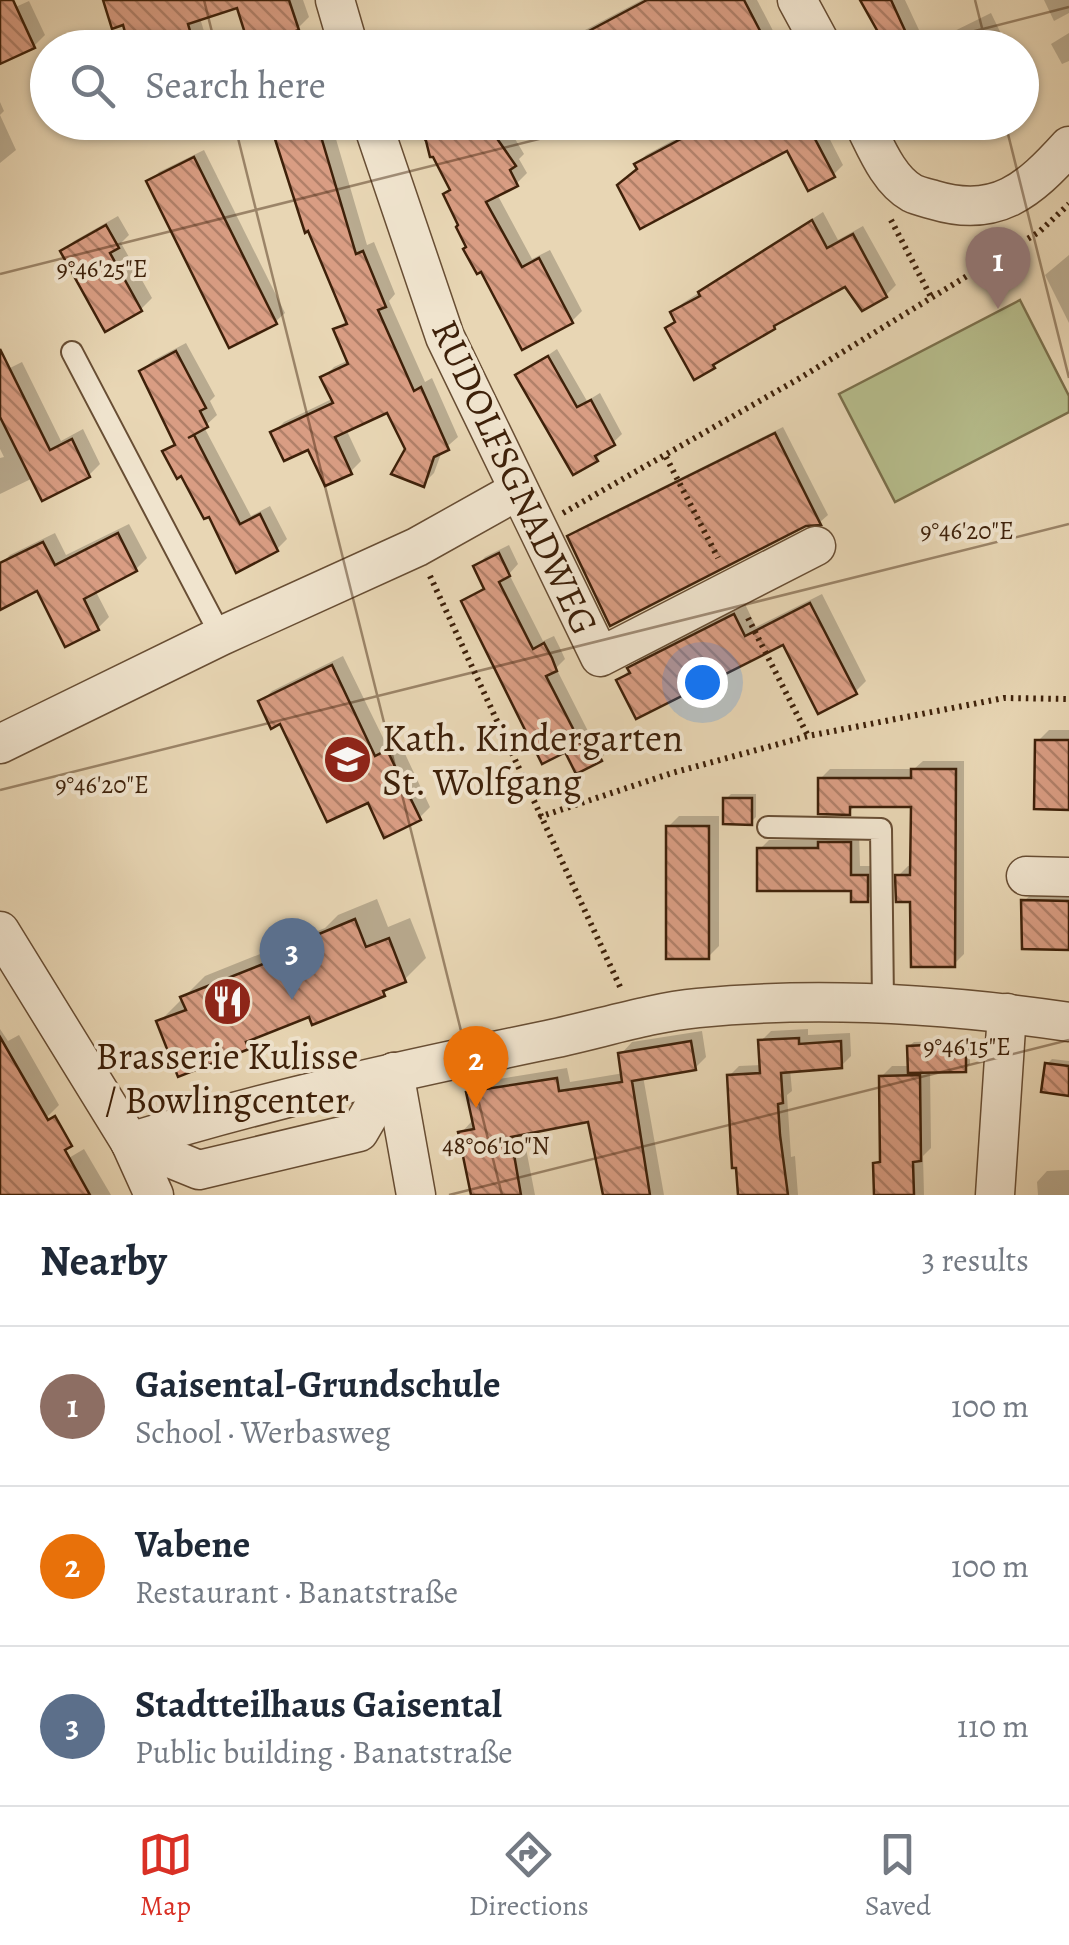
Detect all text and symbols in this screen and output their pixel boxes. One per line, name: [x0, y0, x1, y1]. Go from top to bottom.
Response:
search box: [30, 30, 1039, 140]
icon: search: [65, 58, 120, 113]
text: Search here: [145, 59, 326, 111]
pin: 1: [966, 226, 1030, 309]
text: 9°46'25"E: [56, 252, 148, 286]
street label: RUDOLFSGNADWEG: [419, 311, 611, 643]
text: 9°46'20"E: [920, 514, 1014, 548]
your location: [677, 657, 728, 708]
place label: Kath. Kindergarten St. Wolfgang: [382, 712, 683, 808]
school or university icon: Kath. Kindergarten St. Wolfgang: [321, 734, 373, 786]
text: 9°46'20"E: [55, 768, 149, 802]
pin: 3: [260, 918, 324, 1000]
restaurant icon: Brasserie Kulisse / Bowlingcenter: [201, 976, 253, 1028]
pin: 2: [444, 1026, 508, 1108]
place label: Brasserie Kulisse / Bowlingcenter: [96, 1030, 358, 1126]
text: 9°46'15"E: [923, 1030, 1011, 1064]
text: 48°06'10"N: [442, 1129, 550, 1163]
text: Nearby: [40, 1232, 167, 1289]
text: 3 results: [922, 1238, 1029, 1282]
text: Gaisental-Grundschule: [135, 1358, 501, 1410]
text: 1: [67, 1384, 78, 1428]
text: 100 m: [951, 1384, 1029, 1428]
text: School · Werbasweg: [135, 1410, 391, 1454]
text: Vabene: [135, 1518, 250, 1570]
text: 2: [65, 1544, 80, 1588]
text: 100 m: [951, 1544, 1029, 1588]
text: Restaurant · Banatstraße: [135, 1570, 458, 1614]
text: Stadtteilhaus Gaisental: [135, 1678, 502, 1730]
text: 3: [66, 1704, 79, 1748]
text: 110 m: [957, 1704, 1029, 1748]
text: Public building · Banatstraße: [135, 1730, 513, 1774]
tab: Map: [138, 1827, 193, 1925]
tab: Directions: [469, 1827, 589, 1925]
tab: Saved: [865, 1827, 931, 1925]

